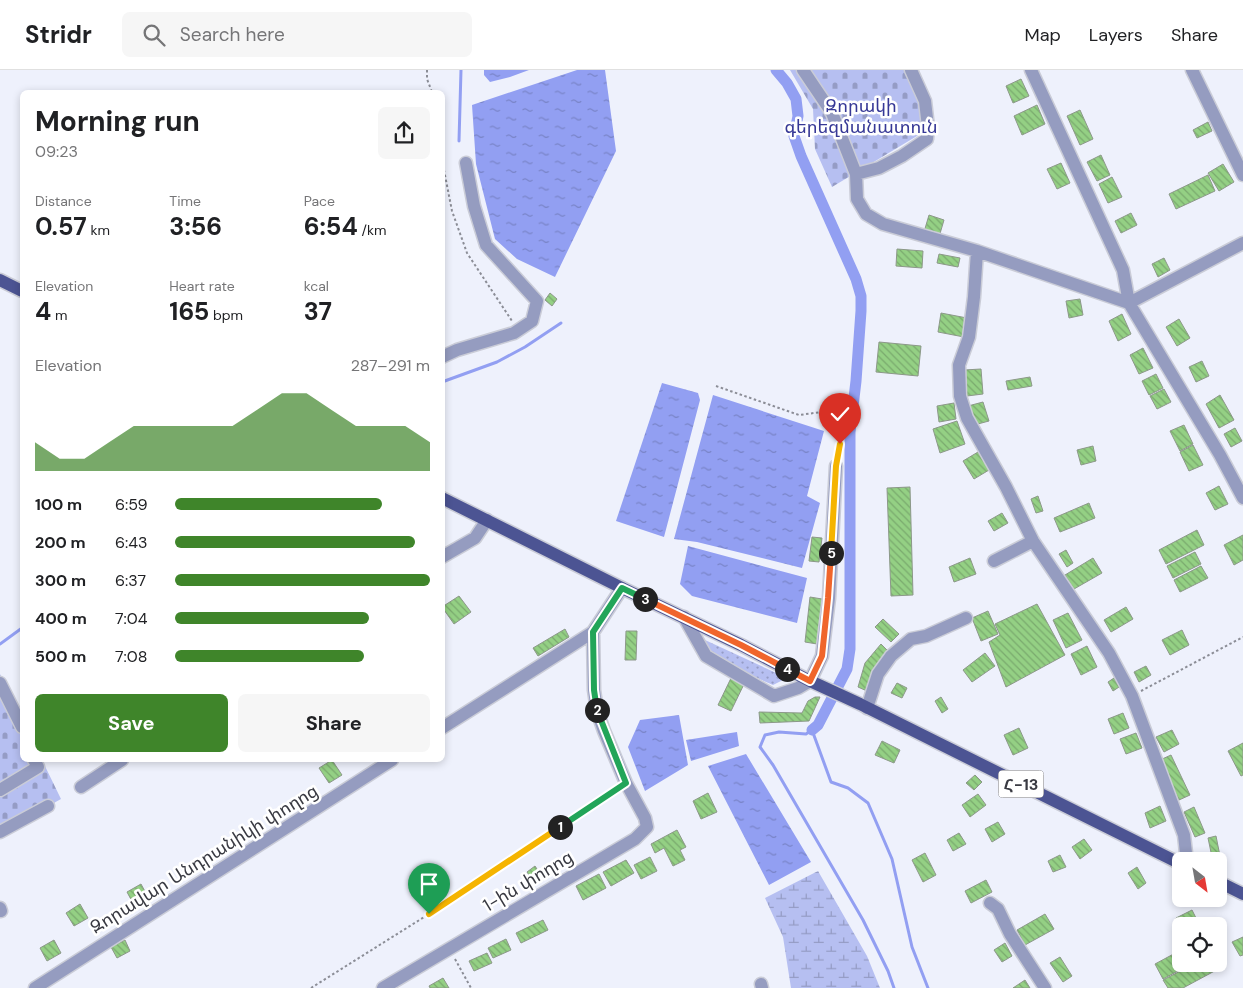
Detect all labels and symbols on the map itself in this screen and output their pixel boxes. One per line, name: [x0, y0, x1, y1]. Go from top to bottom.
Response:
park label: Զորակի գերեզմանատուն: [784, 94, 938, 139]
pin: [819, 393, 861, 444]
pin: 5: [818, 540, 844, 566]
pin: 3: [632, 586, 658, 612]
pin: 4: [774, 656, 800, 682]
pin: 2: [584, 698, 610, 722]
road number: Հ-13: [998, 771, 1044, 798]
street label: Զորավար Անդրանիկի փողոց: [85, 779, 323, 939]
pin: 1: [548, 814, 572, 840]
street label: 1-ին փողոց: [479, 845, 577, 917]
north arrow: [1172, 852, 1228, 908]
pin: [408, 863, 450, 914]

